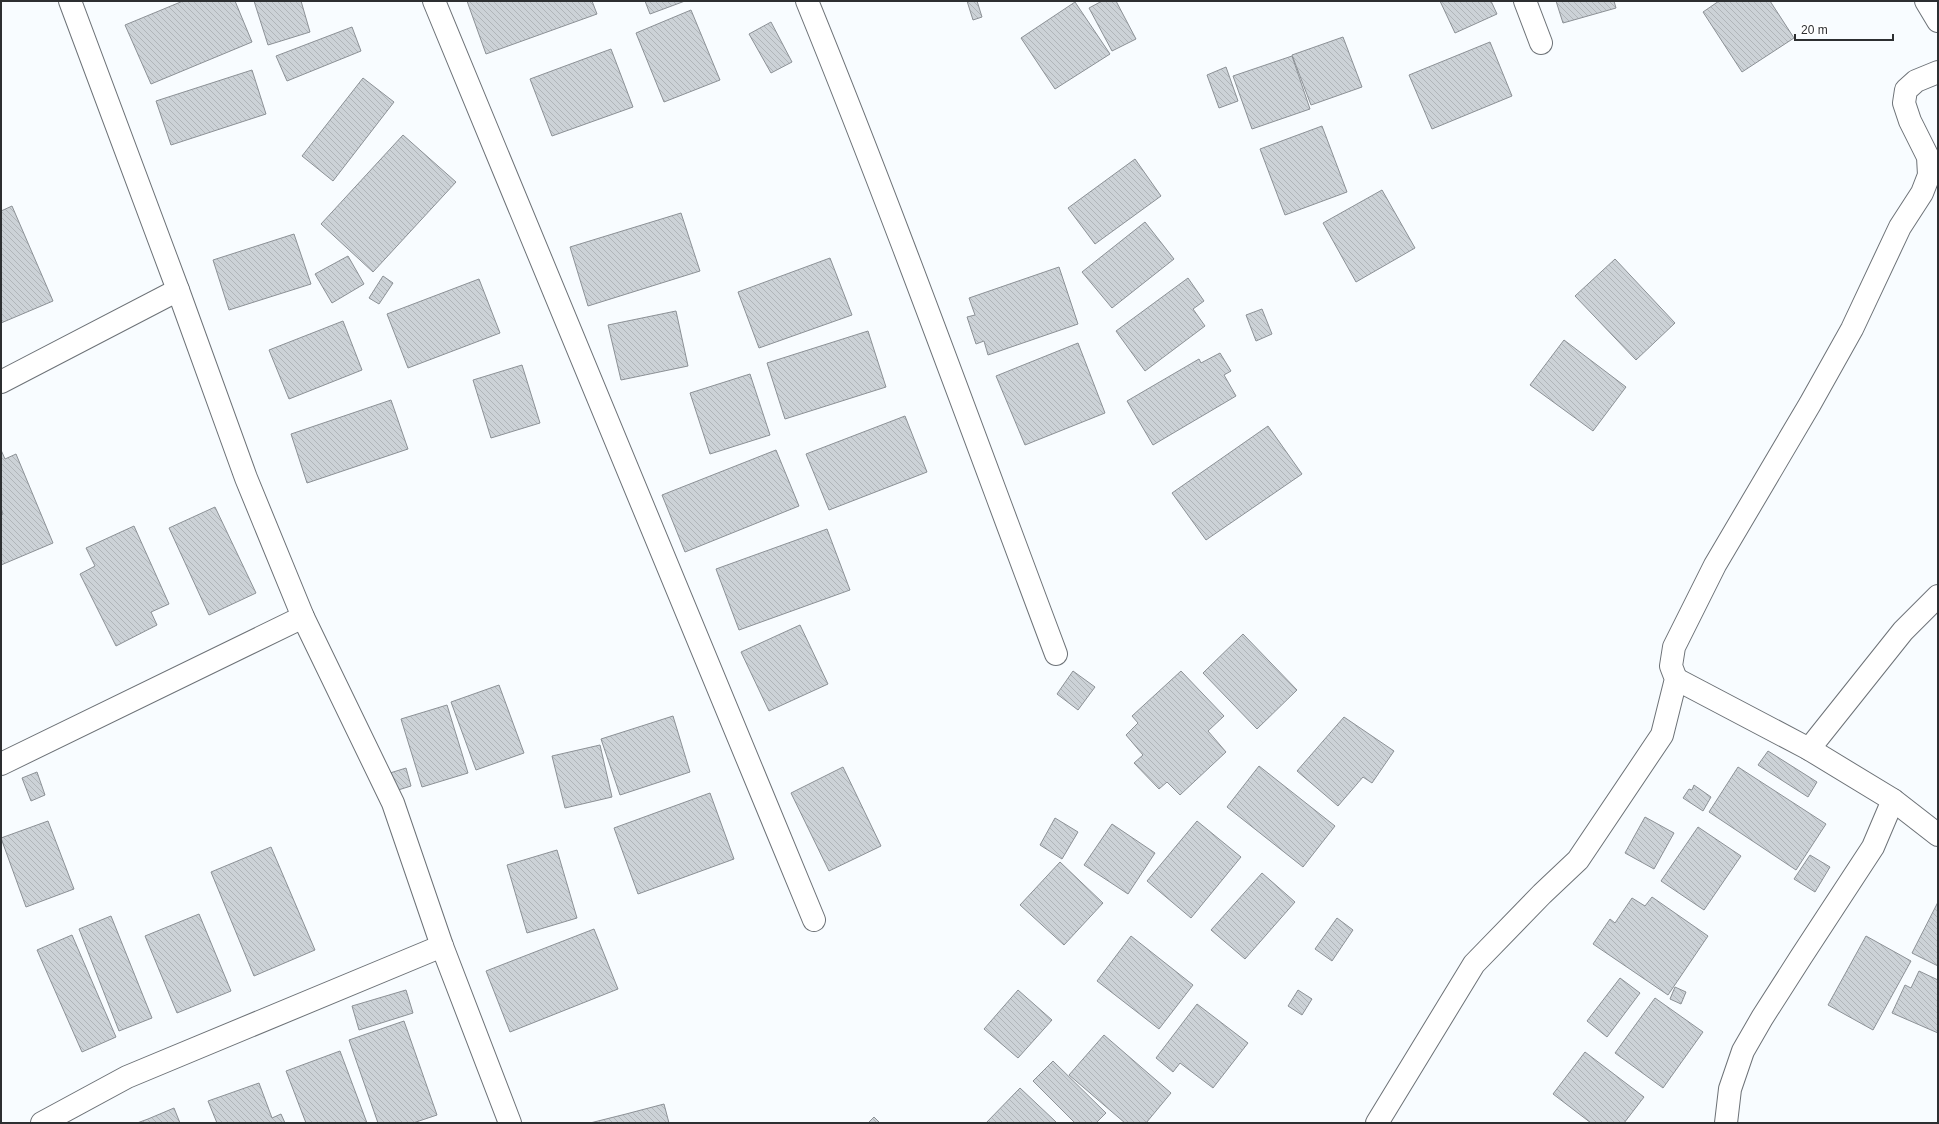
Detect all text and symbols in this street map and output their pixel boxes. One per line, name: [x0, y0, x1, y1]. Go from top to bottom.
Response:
scale bar: [1795, 16, 1893, 42]
text: 20 m: [1801, 23, 1828, 37]

